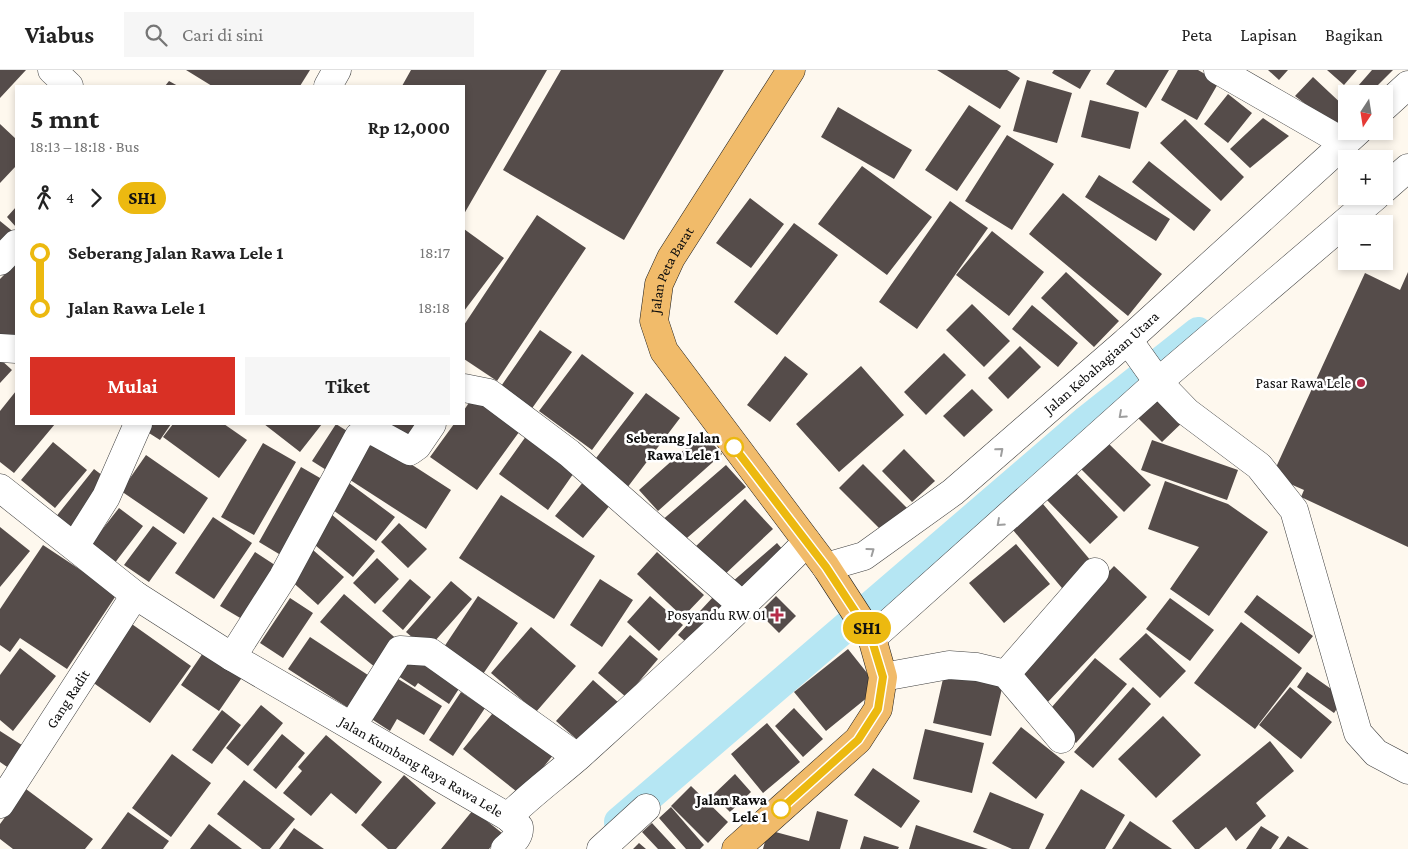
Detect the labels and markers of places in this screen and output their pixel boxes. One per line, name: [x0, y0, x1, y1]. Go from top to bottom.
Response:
place label: Pasar Rawa Lele: [1255, 375, 1351, 391]
marker: Pasar Rawa Lele: [1355, 377, 1367, 389]
place label: Seberang Jalan Rawa Lele 1: [626, 430, 720, 463]
marker: Seberang Jalan Rawa Lele 1: [724, 437, 744, 457]
place label: Posyandu RW 01: [667, 607, 766, 624]
marker: Posyandu RW 01: [770, 608, 784, 622]
place label: Jalan Rawa Lele 1: [694, 792, 768, 825]
marker: Jalan Rawa Lele 1: [771, 799, 791, 819]

